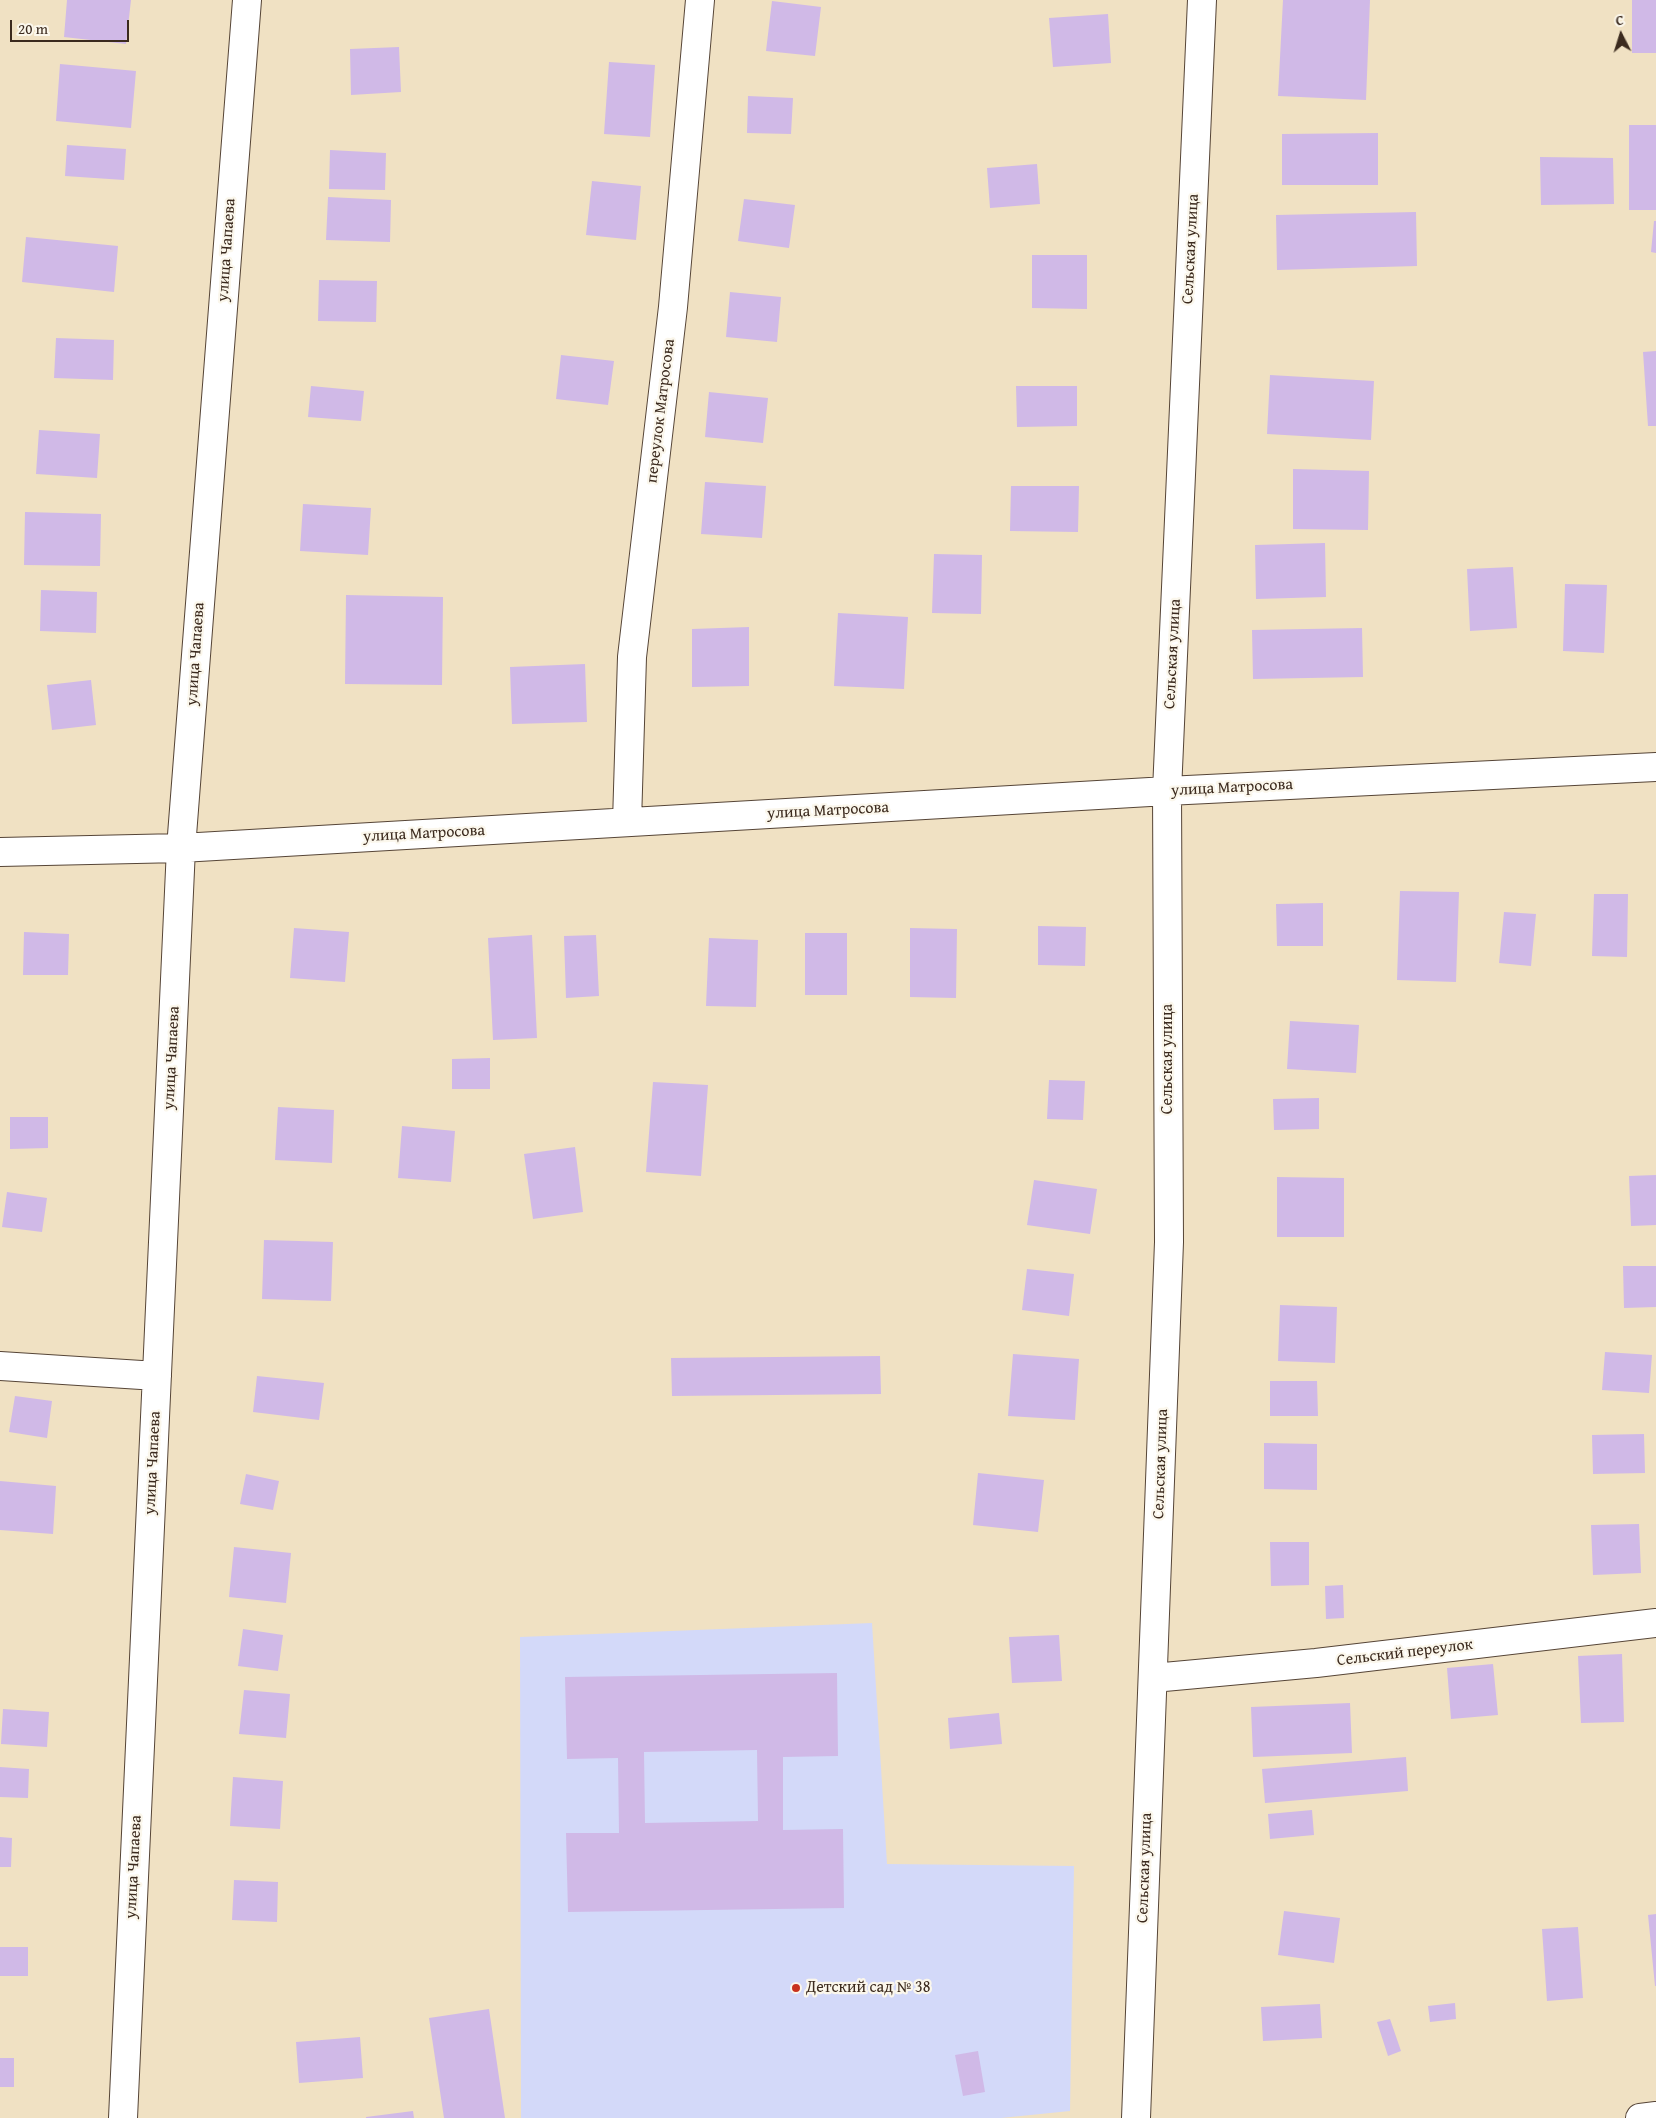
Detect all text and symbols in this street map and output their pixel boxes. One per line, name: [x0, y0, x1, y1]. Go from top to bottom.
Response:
scale bar: [12, 10, 131, 42]
north arrow: [1596, 10, 1646, 60]
text: С: [1615, 10, 1625, 30]
text: 20 m: [18, 18, 48, 39]
street label: Сельская улица: [1179, 193, 1203, 305]
street label: улица Чапаева: [214, 198, 240, 302]
street label: переулок Матросова: [643, 338, 679, 484]
street label: Сельская улица: [1161, 598, 1185, 710]
street label: улица Чапаева: [183, 602, 209, 706]
street label: улица Матросова: [1171, 775, 1293, 801]
street label: улица Матросова: [767, 798, 889, 824]
street label: улица Матросова: [363, 821, 485, 847]
street label: Сельская улица: [1158, 1004, 1178, 1114]
street label: улица Чапаева: [160, 1006, 184, 1110]
street label: Сельская улица: [1149, 1408, 1173, 1520]
street label: улица Чапаева: [141, 1411, 165, 1515]
street label: Сельский переулок: [1336, 1635, 1474, 1671]
street label: Сельская улица: [1133, 1812, 1157, 1924]
street label: улица Чапаева: [122, 1815, 146, 1919]
place label: Детский сад № 38: [806, 1978, 930, 1998]
marker: Детский сад № 38: [790, 1982, 802, 1994]

